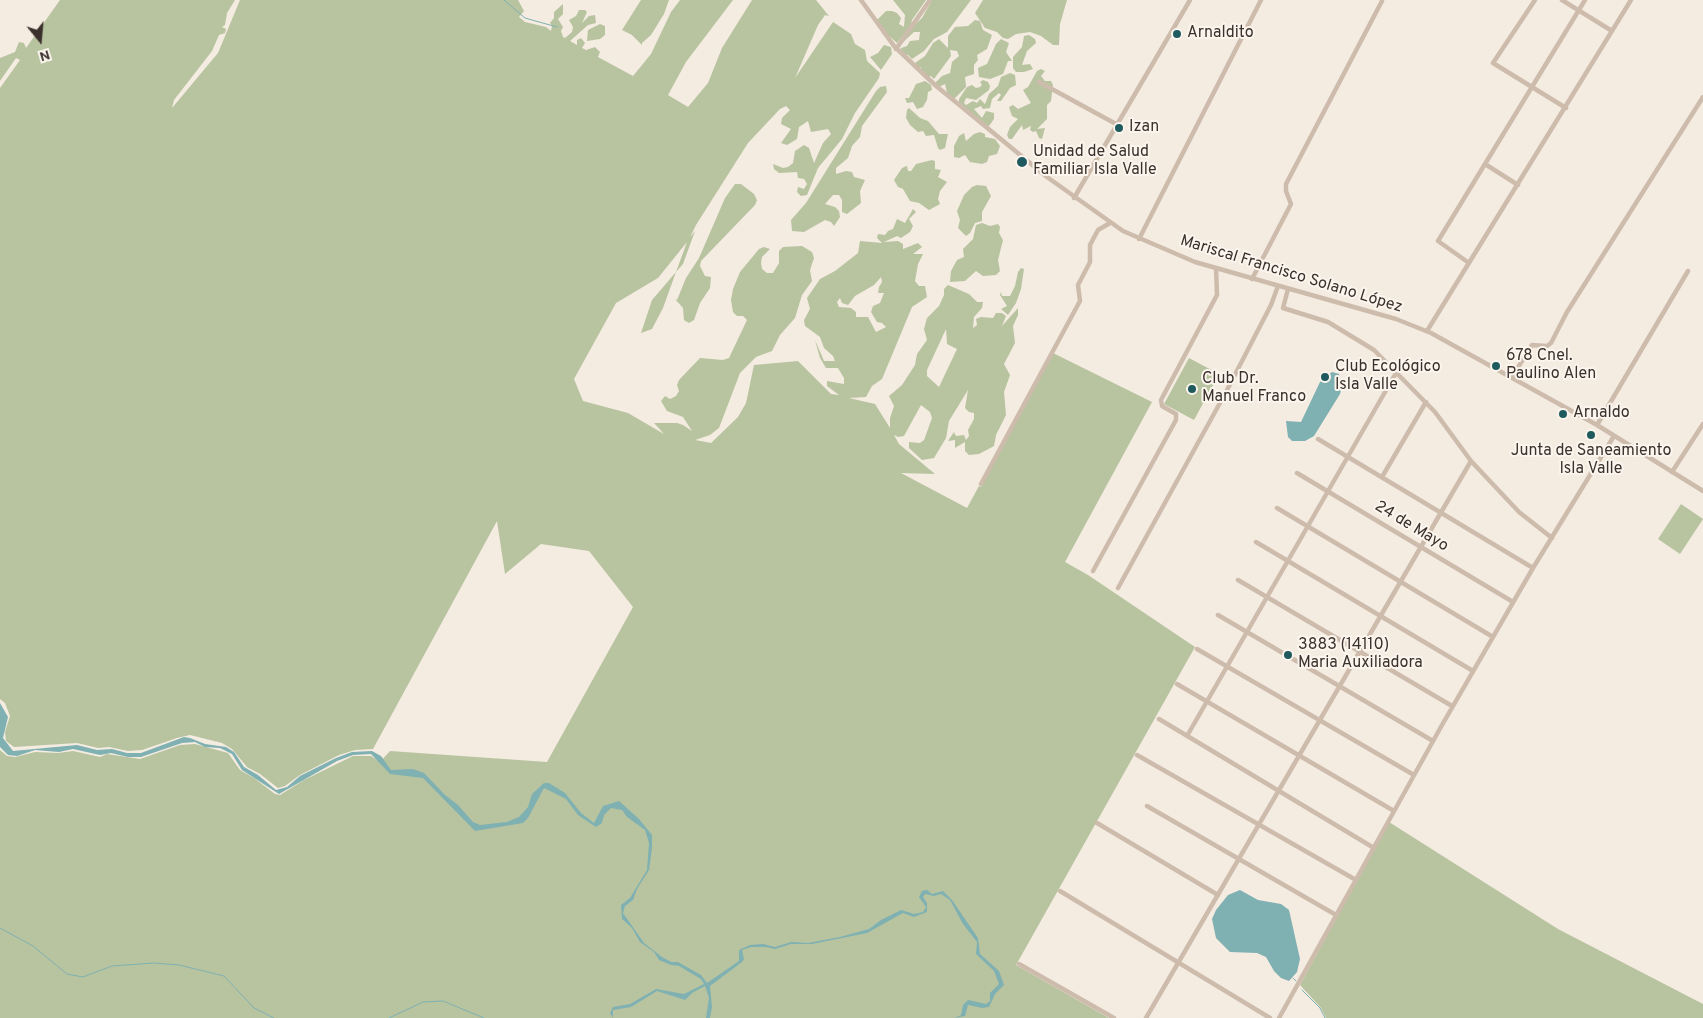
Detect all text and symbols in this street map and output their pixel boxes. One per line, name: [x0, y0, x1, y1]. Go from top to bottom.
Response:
north arrow: [15, 15, 65, 65]
place label: Arnaldito: [1187, 24, 1254, 44]
marker: Arnaldito: [1171, 28, 1183, 40]
text: N: [37, 45, 52, 64]
place label: Izan: [1129, 118, 1159, 138]
marker: Izan: [1113, 122, 1125, 134]
place label: Unidad de Salud Familiar Isla Valle: [1033, 143, 1157, 181]
marker: Unidad de Salud Familiar Isla Valle: [1015, 155, 1029, 169]
street label: Mariscal Francisco Solano López: [1178, 232, 1404, 318]
place label: 678 Cnel. Paulino Alen: [1506, 347, 1596, 385]
place label: Club Ecológico Isla Valle: [1335, 358, 1441, 396]
marker: 678 Cnel. Paulino Alen: [1490, 360, 1502, 372]
place label: Club Dr. Manuel Franco: [1202, 370, 1306, 408]
marker: Club Ecológico Isla Valle: [1319, 371, 1331, 383]
marker: Club Dr. Manuel Franco: [1186, 383, 1198, 395]
place label: Arnaldo: [1573, 404, 1630, 424]
marker: Arnaldo: [1557, 408, 1569, 420]
marker: Junta de Saneamiento Isla Valle: [1585, 429, 1597, 441]
place label: Junta de Saneamiento Isla Valle: [1511, 442, 1671, 480]
street label: 24 de Mayo: [1371, 497, 1451, 557]
place label: 3883 (14110) Maria Auxiliadora: [1298, 636, 1423, 674]
marker: 3883 (14110) Maria Auxiliadora: [1282, 649, 1294, 661]

